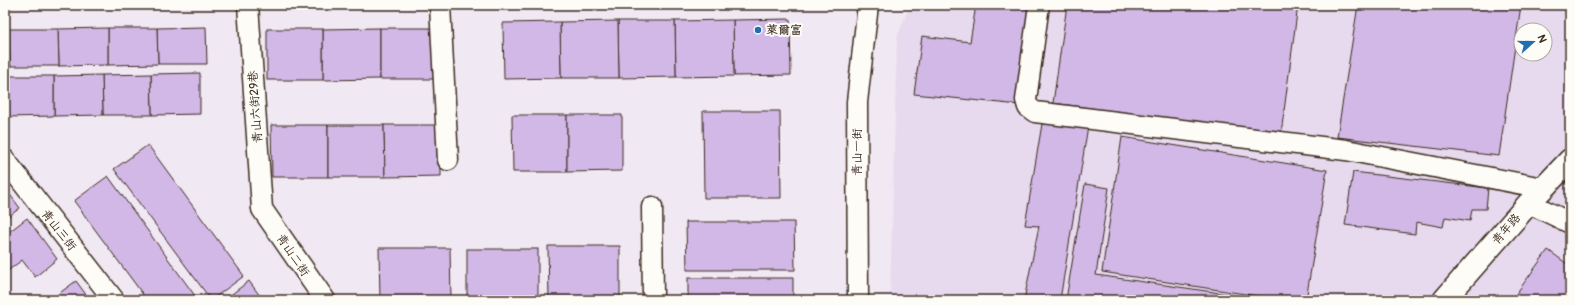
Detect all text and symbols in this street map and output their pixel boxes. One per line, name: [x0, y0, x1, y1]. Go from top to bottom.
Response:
north arrow: [1513, 22, 1553, 62]
place label: 萊爾富: [766, 23, 802, 38]
marker: 萊爾富: [753, 25, 763, 35]
text: N: [1534, 33, 1549, 45]
street label: 青山六街29巷: [245, 70, 266, 144]
street label: 青山一街: [850, 128, 865, 176]
street label: 青山三街: [38, 207, 79, 254]
street label: 青年路: [1489, 211, 1524, 248]
street label: 青山二街: [273, 231, 312, 279]

